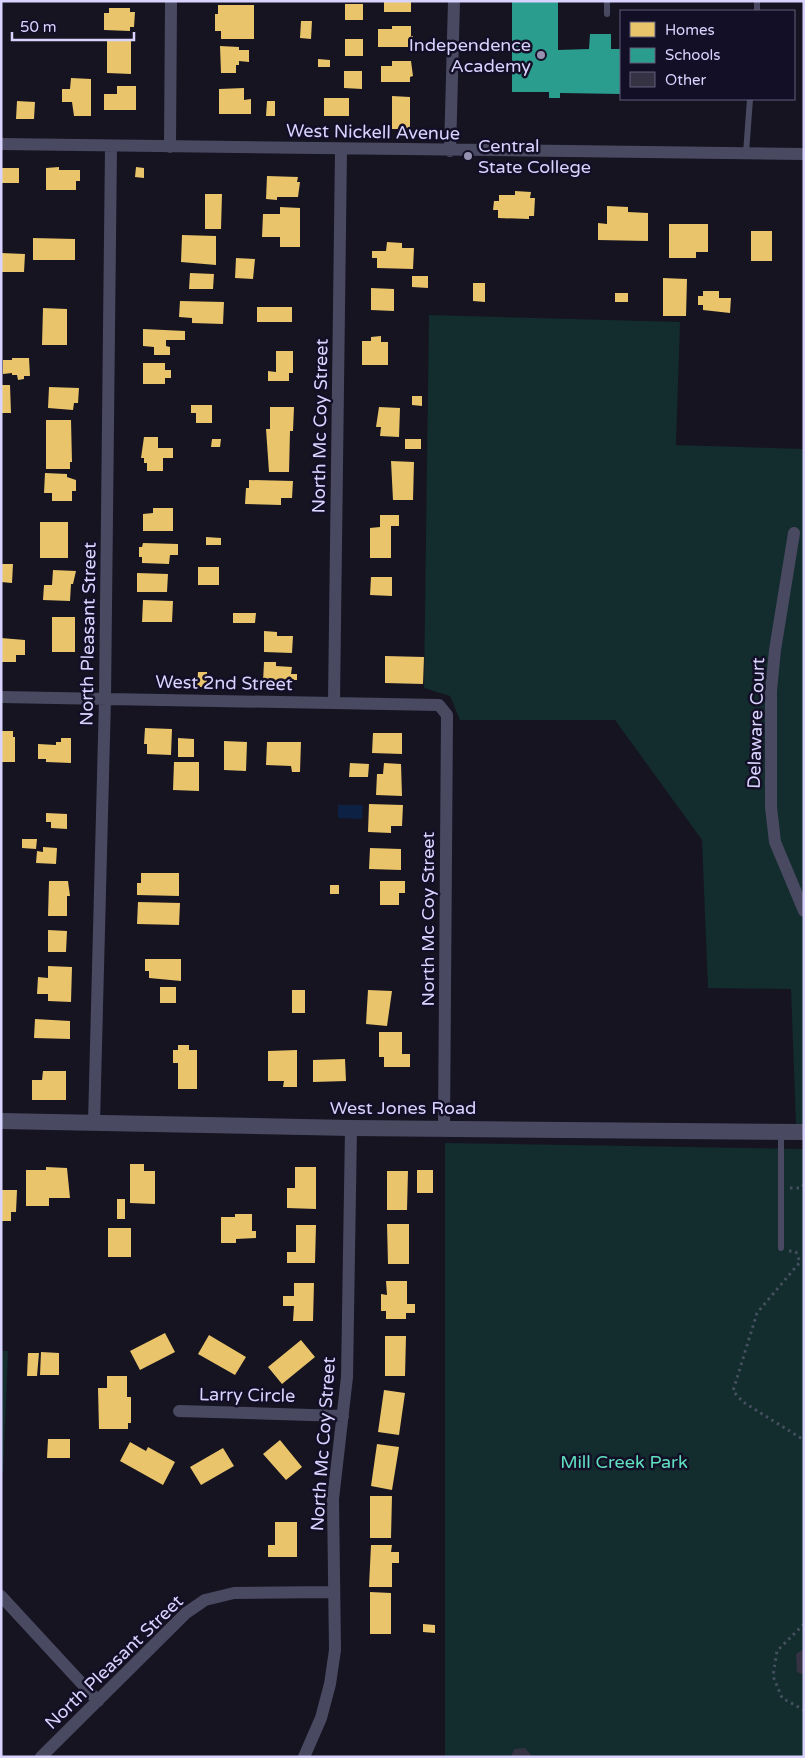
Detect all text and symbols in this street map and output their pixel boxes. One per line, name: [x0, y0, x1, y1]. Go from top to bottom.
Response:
scale bar: [12, 10, 135, 42]
legend: [620, 10, 795, 100]
text: 50 m: [20, 18, 57, 36]
text: Homes: [665, 21, 715, 39]
place label: Independence Academy: [409, 34, 531, 77]
text: Schools: [665, 46, 721, 64]
marker: Independence Academy: [535, 49, 547, 61]
text: Other: [665, 71, 707, 89]
street label: West Nickell Avenue: [286, 119, 460, 145]
place label: Central State College: [478, 135, 591, 178]
marker: Central State College: [462, 150, 474, 162]
street label: North Mc Coy Street: [307, 338, 333, 514]
street label: North Pleasant Street: [75, 542, 101, 726]
street label: Delaware Court: [743, 657, 769, 789]
street label: West 2nd Street: [155, 671, 293, 695]
street label: North Mc Coy Street: [417, 831, 439, 1006]
street label: West Jones Road: [330, 1097, 476, 1119]
street label: North Mc Coy Street: [306, 1356, 340, 1532]
street label: Larry Circle: [199, 1383, 295, 1407]
park label: Mill Creek Park: [560, 1451, 688, 1473]
street label: North Pleasant Street: [40, 1590, 188, 1734]

